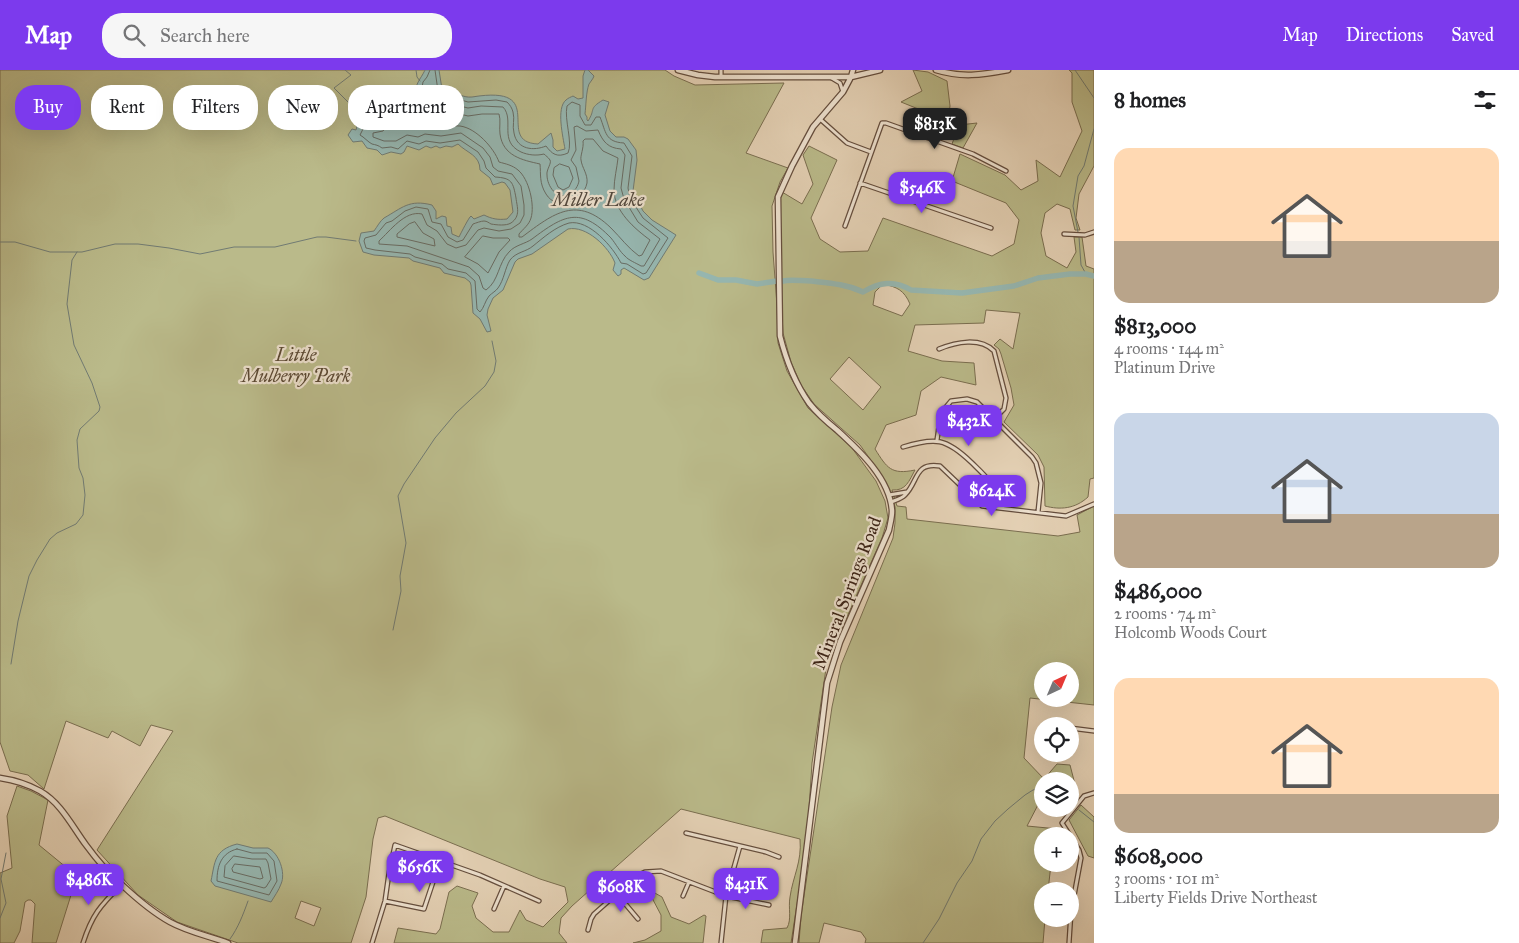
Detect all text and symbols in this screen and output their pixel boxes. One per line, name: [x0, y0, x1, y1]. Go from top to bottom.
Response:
search box: [102, 13, 452, 58]
text: Map: [25, 20, 72, 50]
icon: search: [120, 21, 148, 49]
text: Search here: [160, 24, 250, 47]
text: Map: [1282, 24, 1318, 46]
text: Directions: [1346, 24, 1423, 46]
text: Saved: [1451, 24, 1494, 46]
chip: Buy: [15, 85, 81, 130]
chip: Rent: [91, 85, 163, 130]
chip: Filters: [173, 85, 258, 130]
chip: New: [268, 85, 338, 130]
chip: Apartment: [348, 85, 464, 130]
icon: filters: [1471, 86, 1499, 114]
text: 8 homes: [1114, 87, 1186, 113]
pin: $813K: [900, 108, 970, 150]
text: $813K: [914, 114, 956, 133]
pin: $546K: [887, 172, 957, 214]
text: $546K: [899, 178, 945, 197]
icon: home: [1262, 181, 1352, 271]
water label: Miller Lake: [550, 188, 645, 211]
text: $813,000: [1114, 313, 1197, 339]
text: 4 rooms · 144 m²: [1114, 339, 1224, 358]
park label: Little Mulberry Park: [239, 344, 351, 387]
text: Platinum Drive: [1114, 358, 1215, 377]
pin: $432K: [934, 404, 1004, 447]
text: $432K: [947, 411, 991, 430]
icon: home: [1262, 446, 1352, 536]
pin: $624K: [957, 474, 1027, 517]
text: $624K: [969, 481, 1015, 500]
street label: Mineral Springs Road: [808, 514, 887, 673]
text: $486,000: [1114, 578, 1202, 604]
text: 2 rooms · 74 m²: [1114, 604, 1216, 623]
text: Holcomb Woods Court: [1114, 623, 1267, 642]
north arrow: [1034, 662, 1079, 708]
map controls: [1034, 662, 1079, 927]
icon: home: [1262, 711, 1352, 801]
button: locate: [1034, 717, 1079, 762]
button: layers: [1034, 772, 1079, 817]
button: +: [1034, 827, 1079, 872]
text: $608,000: [1114, 843, 1203, 869]
pin: $656K: [385, 850, 455, 893]
text: $656K: [398, 857, 442, 876]
pin: $486K: [54, 864, 124, 906]
pin: $431K: [711, 868, 781, 910]
text: 3 rooms · 101 m²: [1114, 869, 1219, 888]
text: $486K: [66, 870, 112, 889]
pin: $608K: [586, 870, 656, 913]
text: $431K: [725, 874, 767, 893]
text: $608K: [598, 877, 644, 896]
button: −: [1034, 882, 1079, 927]
text: Liberty Fields Drive Northeast: [1114, 888, 1318, 907]

